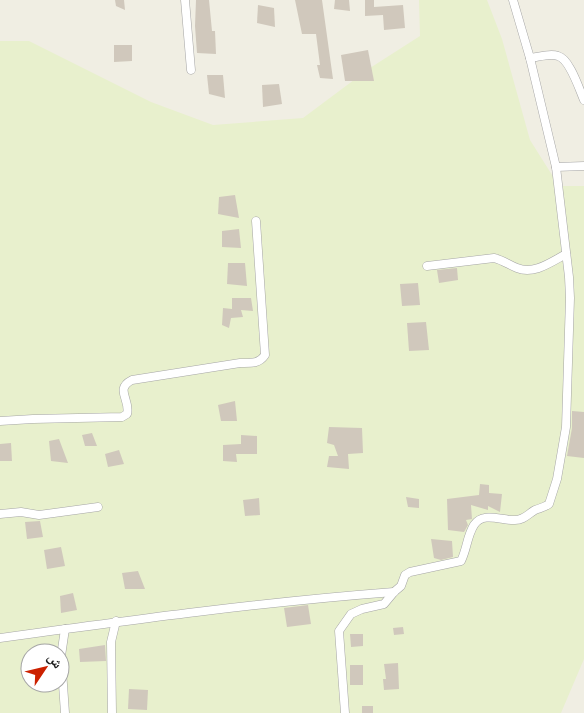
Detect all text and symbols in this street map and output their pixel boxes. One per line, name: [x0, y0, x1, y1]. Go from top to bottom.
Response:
north arrow: [20, 643, 70, 693]
text: ش: [44, 650, 67, 672]

